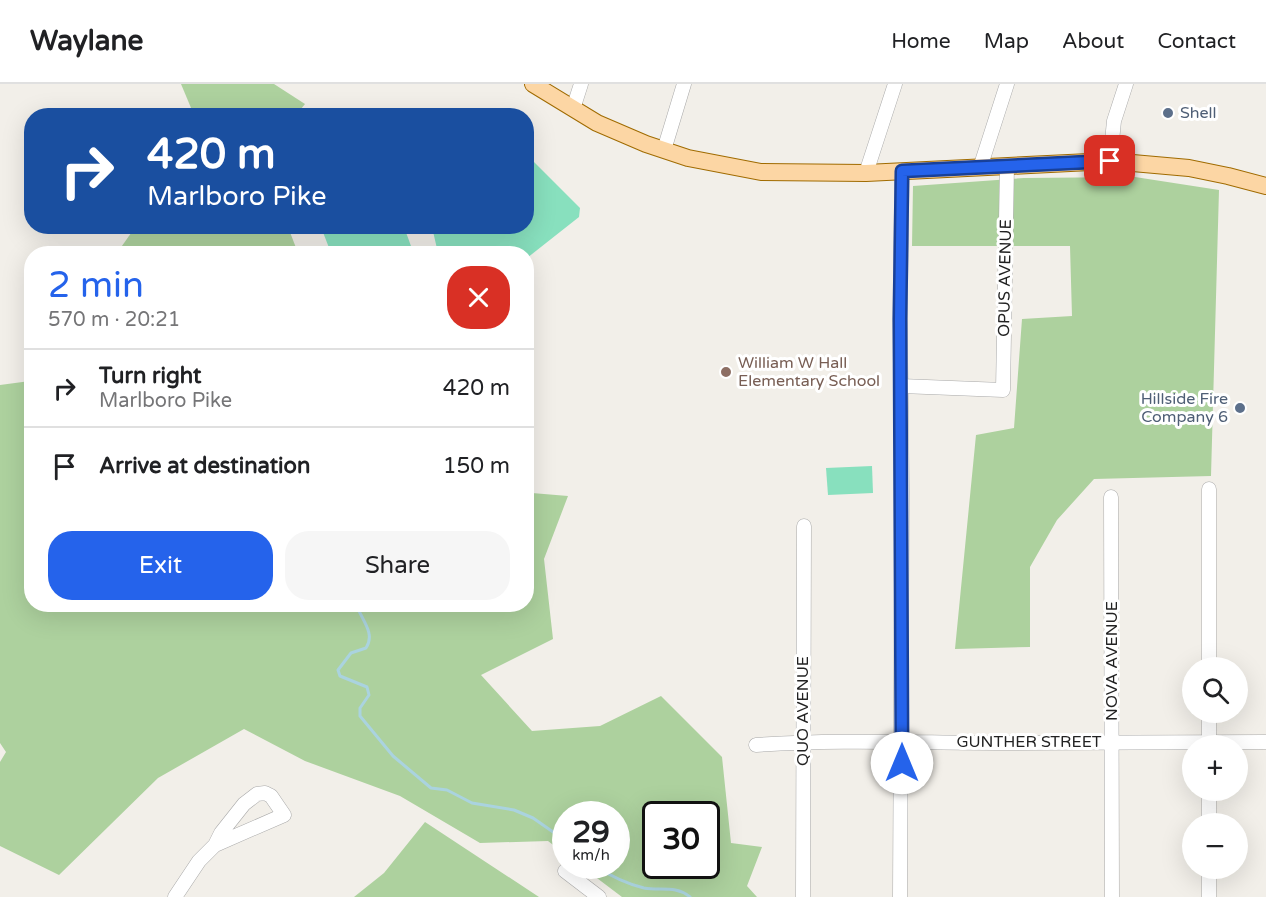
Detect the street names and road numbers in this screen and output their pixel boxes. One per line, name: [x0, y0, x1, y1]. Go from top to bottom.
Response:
street label: OPUS AVENUE: [994, 219, 1016, 337]
street label: NOVA AVENUE: [1102, 601, 1122, 721]
street label: QUO AVENUE: [793, 656, 813, 766]
street label: GUNTHER STREET: [956, 732, 1102, 752]

